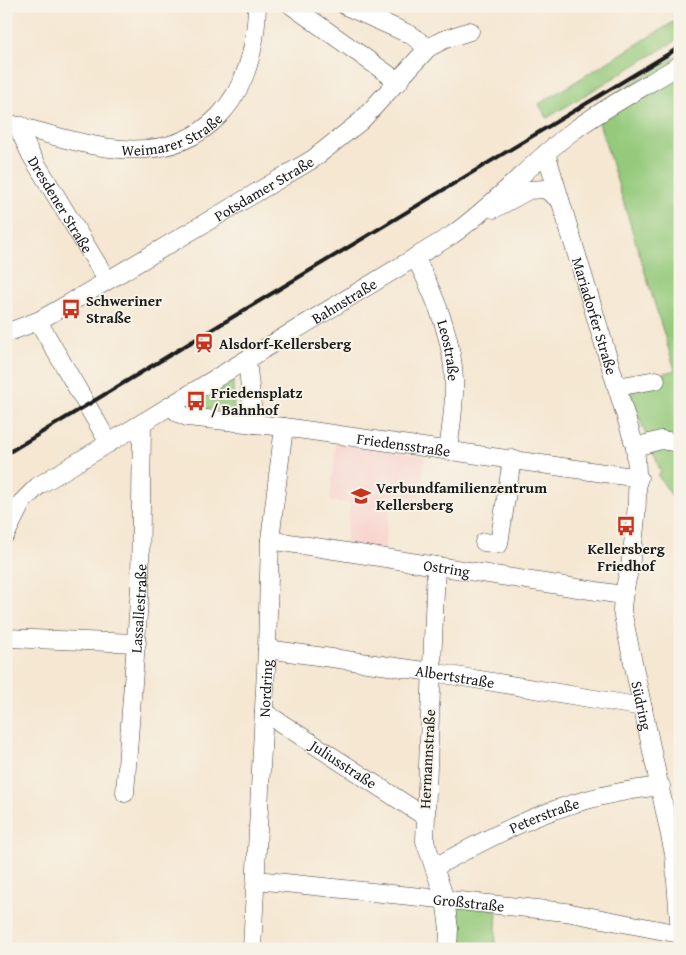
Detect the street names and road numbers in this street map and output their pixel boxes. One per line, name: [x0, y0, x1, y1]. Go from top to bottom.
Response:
street label: Weimarer Straße: [121, 108, 227, 160]
street label: Potsdamer Straße: [210, 151, 317, 226]
street label: Dresdener Straße: [23, 152, 98, 257]
street label: Mariadorfer Straße: [568, 254, 623, 377]
street label: Bahnstraße: [307, 273, 380, 328]
street label: Leostraße: [433, 317, 465, 381]
street label: Friedensstraße: [355, 427, 452, 461]
street label: Ostring: [422, 554, 472, 582]
street label: Lassallestraße: [125, 564, 151, 654]
street label: Nordring: [253, 658, 277, 718]
street label: Albertstraße: [414, 659, 496, 693]
street label: Südring: [627, 679, 658, 732]
street label: Hermannstraße: [414, 709, 440, 809]
street label: Juliusstraße: [305, 733, 381, 793]
street label: Peterstraße: [505, 792, 582, 838]
street label: Großstraße: [432, 888, 506, 916]

